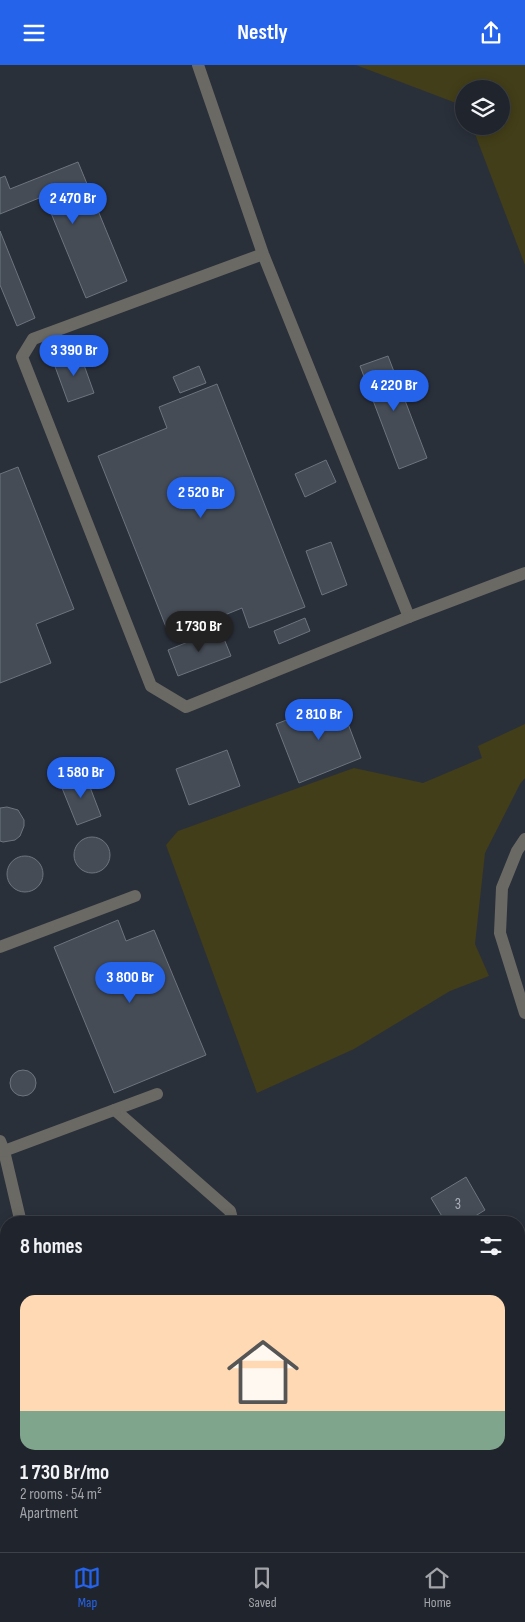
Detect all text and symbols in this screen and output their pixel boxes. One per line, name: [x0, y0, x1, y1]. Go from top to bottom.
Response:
icon: menu: [20, 19, 48, 47]
text: Nestly: [237, 19, 288, 46]
icon: share: [477, 19, 505, 47]
map controls: [455, 80, 510, 135]
button: layers: [455, 80, 510, 135]
pin: 2 470 Br: [21, 183, 125, 225]
text: 2 470 Br: [50, 189, 96, 208]
pin: 3 390 Br: [22, 335, 126, 377]
text: 3 390 Br: [50, 341, 98, 360]
pin: 4 220 Br: [342, 369, 446, 412]
text: 4 220 Br: [371, 376, 417, 395]
pin: 2 520 Br: [149, 477, 253, 519]
text: 2 520 Br: [178, 483, 224, 502]
pin: 1 730 Br: [147, 611, 251, 653]
text: 1 730 Br: [176, 617, 222, 636]
pin: 2 810 Br: [267, 699, 371, 741]
text: 2 810 Br: [296, 705, 342, 724]
pin: 1 580 Br: [29, 757, 133, 799]
text: 1 580 Br: [58, 763, 104, 782]
pin: 3 800 Br: [78, 961, 182, 1004]
text: 3 800 Br: [106, 968, 154, 987]
house number: 3: [455, 1195, 461, 1214]
icon: filters: [477, 1232, 505, 1260]
text: 8 homes: [20, 1234, 83, 1259]
icon: home: [218, 1327, 308, 1417]
text: 1 730 Br/mo: [20, 1460, 109, 1485]
text: 2 rooms · 54 m²: [20, 1485, 102, 1504]
text: Apartment: [20, 1504, 78, 1523]
tab: Map: [73, 1564, 101, 1611]
tab: Saved: [248, 1564, 277, 1611]
tab: Home: [423, 1564, 451, 1611]

